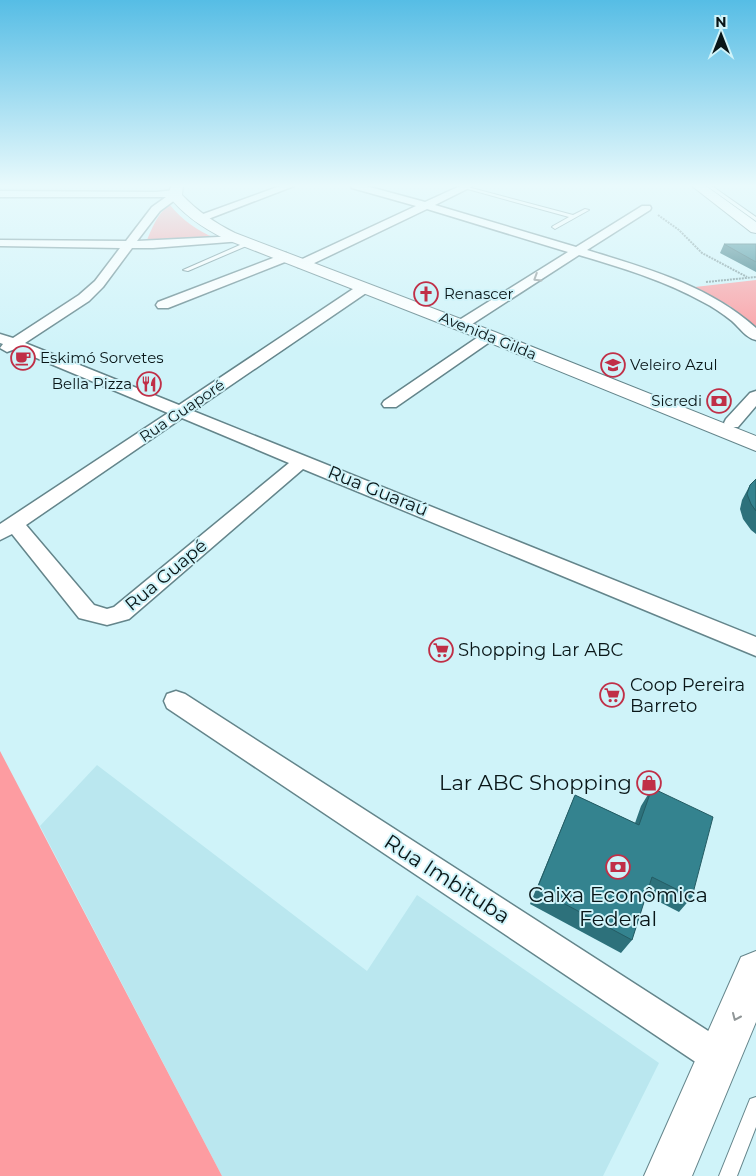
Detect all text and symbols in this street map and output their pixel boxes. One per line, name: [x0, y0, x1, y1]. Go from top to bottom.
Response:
north arrow: [696, 10, 746, 60]
text: N: [715, 13, 727, 31]
one-way arrow: [533, 271, 542, 281]
church icon: Renascer: [413, 281, 439, 307]
place label: Renascer: [444, 284, 514, 303]
street label: Avenida Gilda: [437, 307, 540, 364]
cafe icon: Eskimó Sorvetes: [10, 345, 36, 371]
place label: Eskimó Sorvetes: [40, 348, 164, 367]
school or university icon: Veleiro Azul: [600, 352, 626, 378]
place label: Veleiro Azul: [630, 355, 718, 374]
restaurant icon: Bella Pizza: [136, 371, 162, 397]
place label: Bella Pizza: [52, 374, 132, 393]
street label: Rua Guaporé: [135, 375, 228, 446]
bank icon: Sicredi: [706, 388, 732, 414]
place label: Sicredi: [651, 391, 702, 410]
street label: Rua Guaraú: [325, 461, 431, 521]
street label: Rua Guapé: [121, 534, 212, 616]
supermarket icon: Shopping Lar ABC: [428, 637, 454, 663]
place label: Shopping Lar ABC: [458, 639, 624, 661]
place label: Coop Pereira Barreto: [630, 674, 745, 717]
supermarket icon: Coop Pereira Barreto: [599, 682, 625, 708]
place label: Lar ABC Shopping: [439, 770, 632, 795]
shop icon: Lar ABC Shopping: [636, 770, 662, 796]
street label: Rua Imbituba: [380, 829, 515, 928]
bank icon: Caixa Econômica Federal: [605, 854, 631, 880]
place label: Caixa Econômica Federal: [528, 882, 708, 931]
one-way arrow: [732, 1012, 743, 1021]

